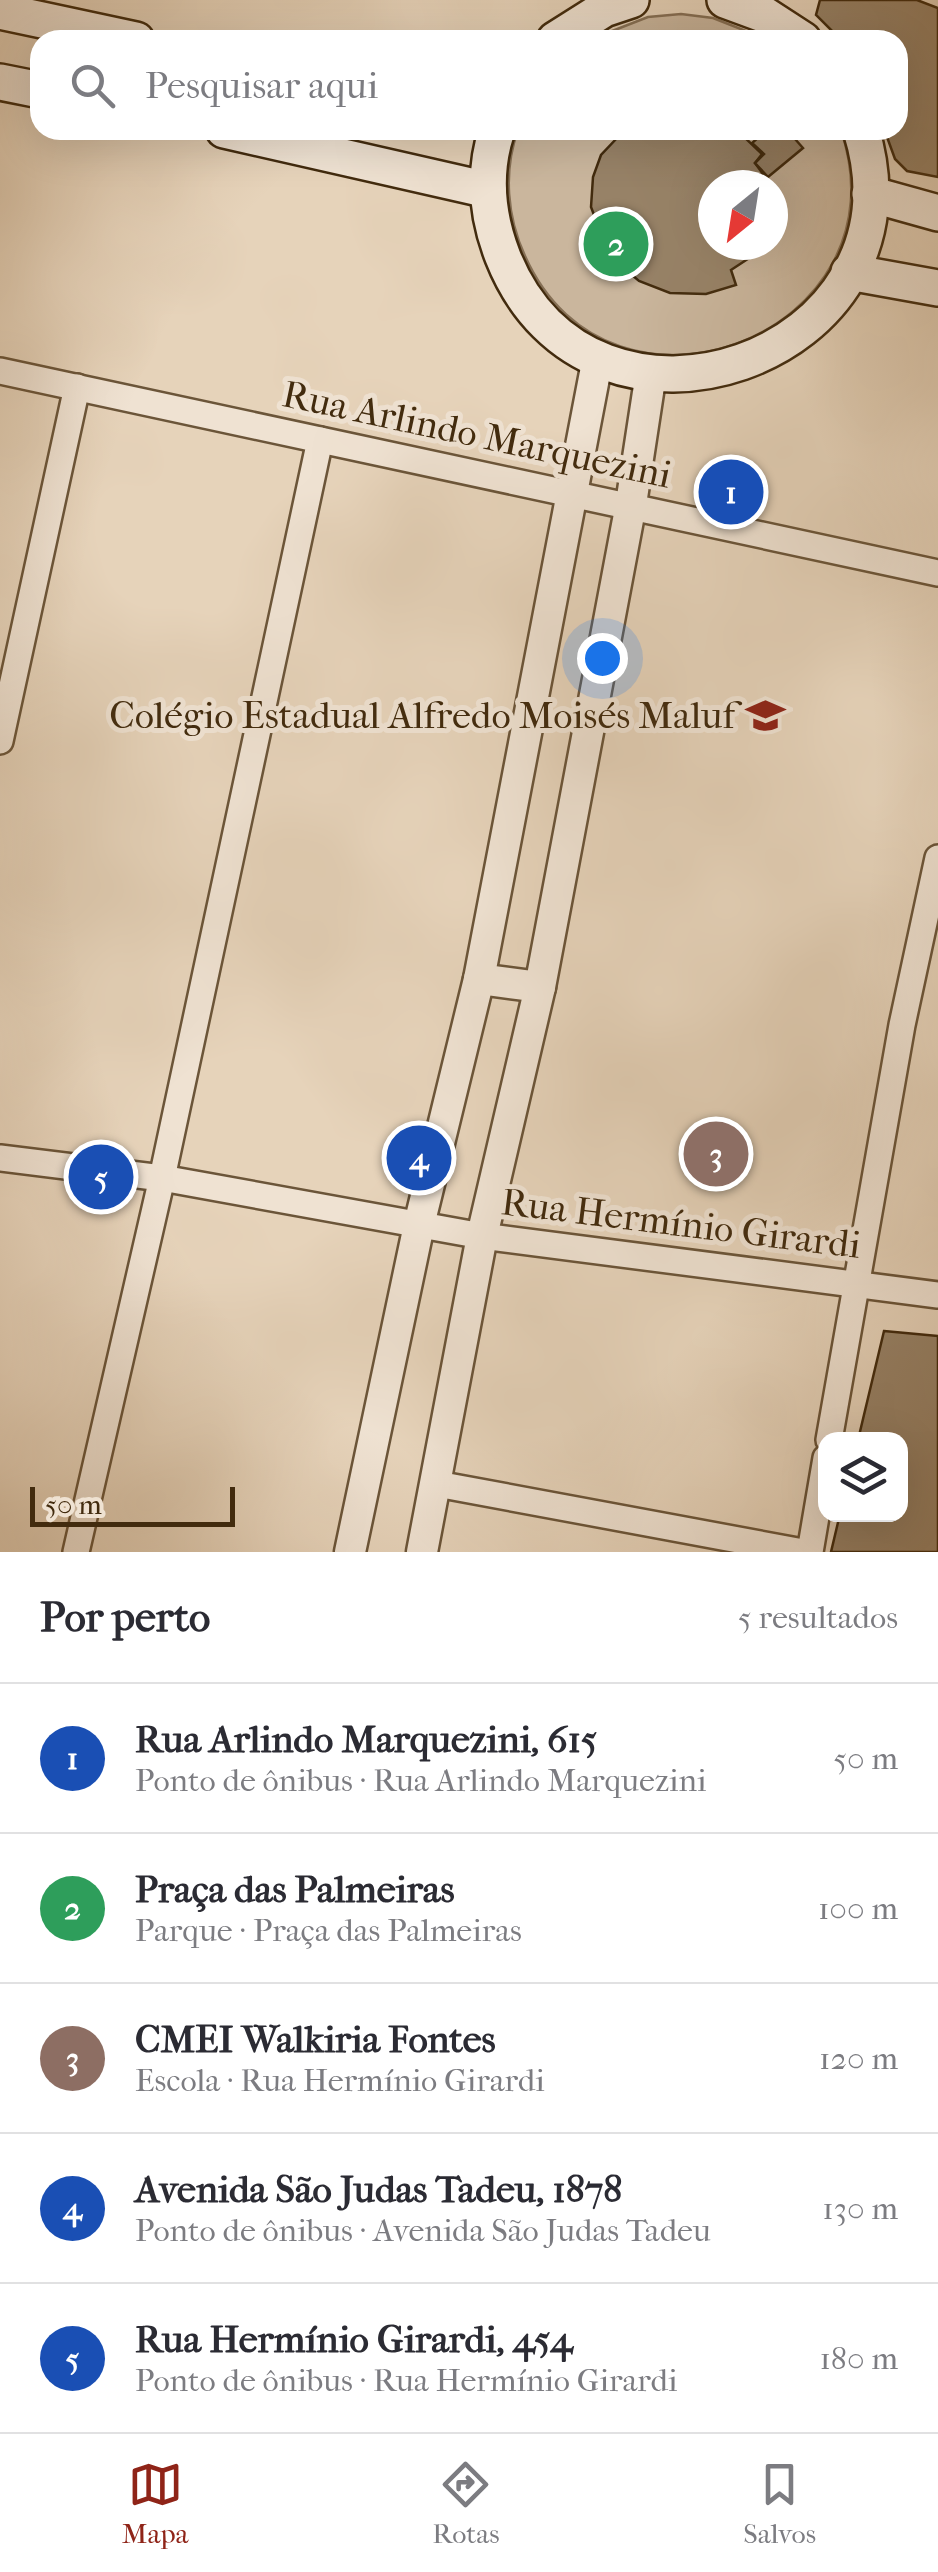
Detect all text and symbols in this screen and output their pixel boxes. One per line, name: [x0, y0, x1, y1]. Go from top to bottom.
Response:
search box: [30, 30, 908, 140]
icon: search: [65, 58, 120, 113]
text: Pesquisar aqui: [145, 63, 378, 108]
north arrow: [698, 170, 788, 260]
pin: 2: [584, 206, 648, 282]
street label: Rua Arlindo Marquezini: [279, 371, 675, 498]
pin: 1: [698, 454, 764, 530]
your location: [577, 633, 628, 684]
place label: Colégio Estadual Alfredo Moisés Maluf: [109, 693, 742, 738]
school or university icon: Colégio Estadual Alfredo Moisés Maluf: [744, 694, 786, 736]
pin: 3: [684, 1116, 748, 1192]
pin: 4: [386, 1120, 452, 1196]
pin: 5: [68, 1140, 134, 1214]
street label: Rua Hermínio Girardi: [499, 1179, 863, 1268]
map controls: [818, 1432, 908, 1522]
button: layers: [818, 1432, 908, 1522]
scale bar: [30, 1482, 235, 1526]
text: 50 m: [45, 1488, 102, 1521]
text: Por perto: [40, 1593, 210, 1642]
text: 5 resultados: [738, 1599, 898, 1636]
text: Rua Arlindo Marquezini, 615: [135, 1717, 597, 1762]
text: 1: [67, 1740, 78, 1777]
text: 50 m: [833, 1740, 898, 1777]
text: Ponto de ônibus · Rua Arlindo Marquezini: [135, 1762, 707, 1799]
text: Praça das Palmeiras: [135, 1867, 454, 1912]
text: 2: [64, 1890, 81, 1927]
text: 100 m: [818, 1890, 898, 1927]
text: Parque · Praça das Palmeiras: [135, 1912, 522, 1949]
text: CMEI Walkiria Fontes: [135, 2017, 496, 2062]
text: 3: [66, 2040, 79, 2077]
text: 120 m: [819, 2040, 898, 2077]
text: Escola · Rua Hermínio Girardi: [135, 2062, 545, 2099]
text: Avenida São Judas Tadeu, 1878: [135, 2167, 622, 2212]
text: 4: [63, 2190, 82, 2227]
text: 130 m: [822, 2190, 898, 2227]
text: Ponto de ônibus · Avenida São Judas Tadeu: [135, 2212, 711, 2249]
text: Rua Hermínio Girardi, 454: [135, 2317, 573, 2362]
text: 5: [66, 2340, 79, 2377]
text: 180 m: [819, 2340, 898, 2377]
text: Ponto de ônibus · Rua Hermínio Girardi: [135, 2362, 677, 2399]
tab: Mapa: [122, 2457, 189, 2550]
tab: Rotas: [432, 2457, 500, 2550]
tab: Salvos: [743, 2457, 816, 2550]

